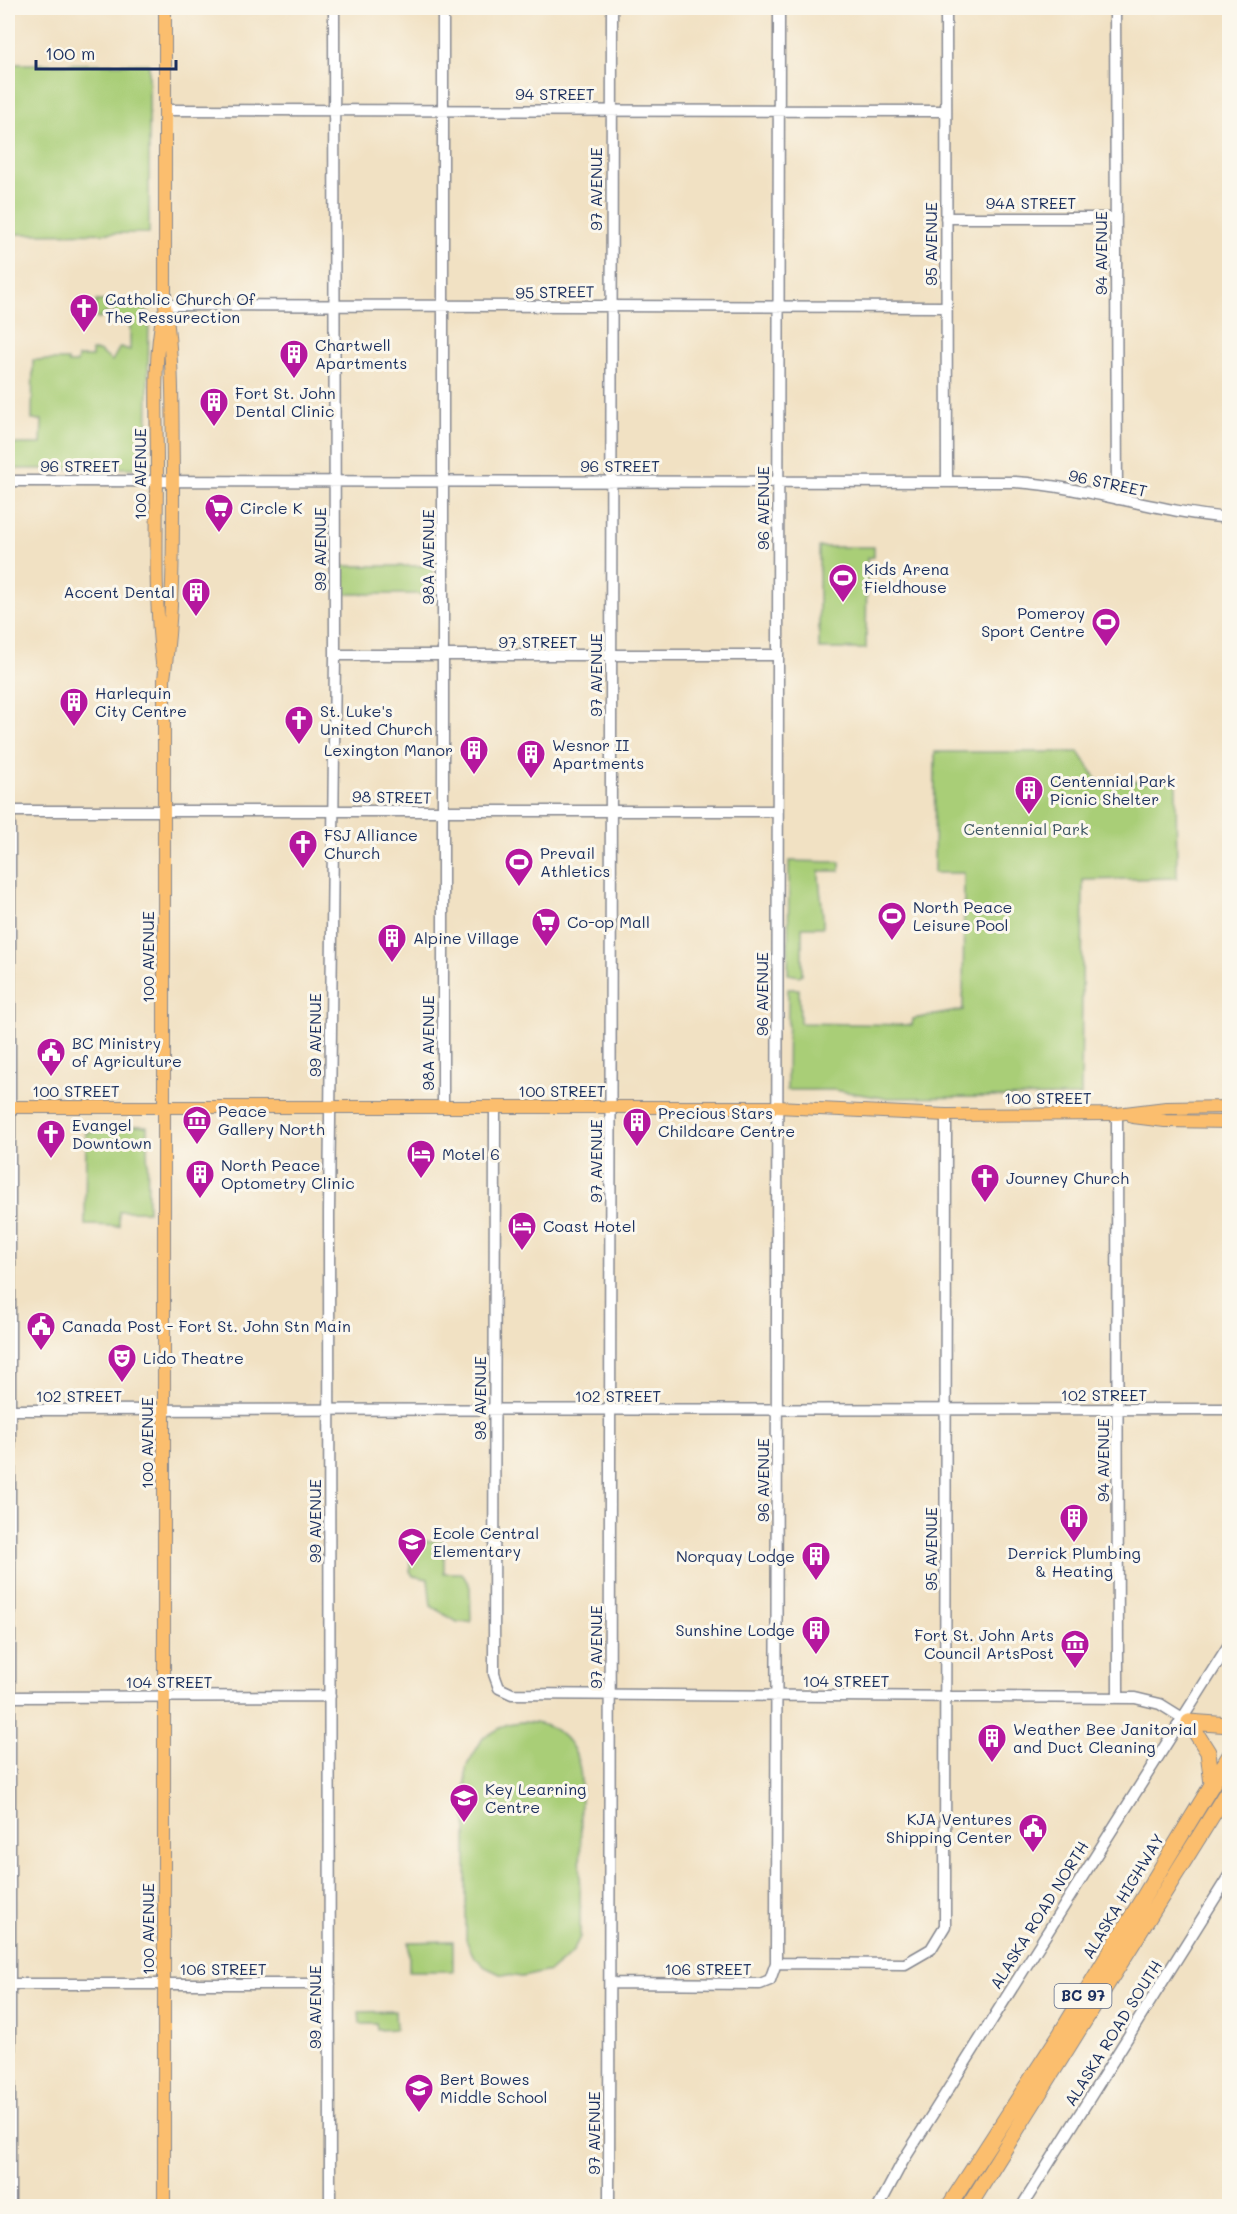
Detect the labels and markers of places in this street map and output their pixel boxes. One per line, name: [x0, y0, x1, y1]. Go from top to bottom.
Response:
place label: Catholic Church Of The Ressurection: [105, 288, 256, 327]
church icon: Catholic Church Of The Ressurection: [68, 292, 100, 334]
place label: Chartwell Apartments: [315, 334, 407, 373]
building icon: Chartwell Apartments: [278, 338, 310, 380]
place label: Fort St. John Dental Clinic: [235, 382, 336, 421]
building icon: Fort St. John Dental Clinic: [198, 386, 230, 428]
supermarket icon: Circle K: [203, 492, 235, 534]
place label: Circle K: [240, 497, 303, 518]
place label: Kids Arena Fieldhouse: [864, 558, 950, 597]
sports icon: Kids Arena Fieldhouse: [827, 562, 859, 604]
building icon: Accent Dental: [180, 576, 212, 618]
place label: Accent Dental: [63, 581, 175, 602]
place label: Pomeroy Sport Centre: [981, 602, 1085, 641]
sports icon: Pomeroy Sport Centre: [1090, 606, 1122, 648]
place label: Harlequin City Centre: [95, 682, 187, 721]
building icon: Harlequin City Centre: [58, 686, 90, 728]
place label: St. Luke's United Church: [320, 700, 432, 739]
church icon: St. Luke's United Church: [283, 704, 315, 746]
building icon: Lexington Manor: [458, 734, 490, 776]
place label: Wesnor II Apartments: [552, 734, 644, 773]
building icon: Wesnor II Apartments: [515, 738, 547, 780]
place label: Lexington Manor: [324, 739, 453, 760]
place label: Centennial Park Picnic Shelter: [1050, 770, 1175, 809]
building icon: Centennial Park Picnic Shelter: [1013, 774, 1045, 816]
place label: FSJ Alliance Church: [324, 824, 418, 863]
church icon: FSJ Alliance Church: [287, 828, 319, 870]
place label: Prevail Athletics: [540, 842, 610, 881]
sports icon: Prevail Athletics: [503, 846, 535, 888]
place label: North Peace Leisure Pool: [913, 896, 1012, 935]
sports icon: North Peace Leisure Pool: [876, 900, 908, 942]
supermarket icon: Co-op Mall: [530, 906, 562, 948]
place label: Co-op Mall: [567, 911, 650, 932]
building icon: Alpine Village: [376, 922, 408, 964]
place label: Alpine Village: [413, 927, 519, 948]
place label: BC Ministry of Agriculture: [72, 1032, 182, 1071]
public building icon: BC Ministry of Agriculture: [35, 1036, 67, 1078]
place label: Peace Gallery North: [218, 1100, 325, 1139]
place label: Precious Stars Childcare Centre: [658, 1102, 795, 1141]
museum icon: Peace Gallery North: [181, 1104, 213, 1146]
building icon: Precious Stars Childcare Centre: [621, 1106, 653, 1148]
place label: Evangel Downtown: [72, 1114, 152, 1153]
church icon: Evangel Downtown: [35, 1118, 67, 1160]
hotel icon: Motel 6: [405, 1138, 437, 1180]
place label: Motel 6: [442, 1143, 500, 1164]
place label: North Peace Optometry Clinic: [221, 1154, 355, 1193]
building icon: North Peace Optometry Clinic: [184, 1158, 216, 1200]
church icon: Journey Church: [969, 1162, 1001, 1204]
place label: Journey Church: [1006, 1167, 1129, 1188]
hotel icon: Coast Hotel: [506, 1210, 538, 1252]
place label: Coast Hotel: [543, 1215, 636, 1236]
public building icon: Canada Post - Fort St. John Stn Main: [25, 1310, 57, 1352]
place label: Canada Post - Fort St. John Stn Main: [62, 1315, 351, 1336]
theatre icon: Lido Theatre: [106, 1342, 138, 1384]
place label: Lido Theatre: [143, 1347, 244, 1368]
building icon: Derrick Plumbing & Heating: [1058, 1502, 1090, 1544]
place label: Ecole Central Elementary: [433, 1522, 539, 1561]
school or university icon: Ecole Central Elementary: [396, 1526, 428, 1568]
building icon: Norquay Lodge: [800, 1540, 832, 1582]
place label: Derrick Plumbing & Heating: [1007, 1542, 1141, 1581]
place label: Norquay Lodge: [676, 1545, 795, 1566]
building icon: Sunshine Lodge: [800, 1614, 832, 1656]
place label: Sunshine Lodge: [676, 1619, 795, 1640]
place label: Fort St. John Arts Council ArtsPost: [914, 1624, 1054, 1663]
museum icon: Fort St. John Arts Council ArtsPost: [1059, 1628, 1091, 1670]
place label: Weather Bee Janitorial and Duct Cleaning: [1013, 1718, 1197, 1757]
building icon: Weather Bee Janitorial and Duct Cleaning: [976, 1722, 1008, 1764]
place label: Key Learning Centre: [485, 1778, 586, 1817]
school or university icon: Key Learning Centre: [448, 1782, 480, 1824]
place label: KJA Ventures Shipping Center: [886, 1808, 1012, 1847]
public building icon: KJA Ventures Shipping Center: [1017, 1812, 1049, 1854]
place label: Bert Bowes Middle School: [440, 2068, 547, 2107]
school or university icon: Bert Bowes Middle School: [403, 2072, 435, 2114]

